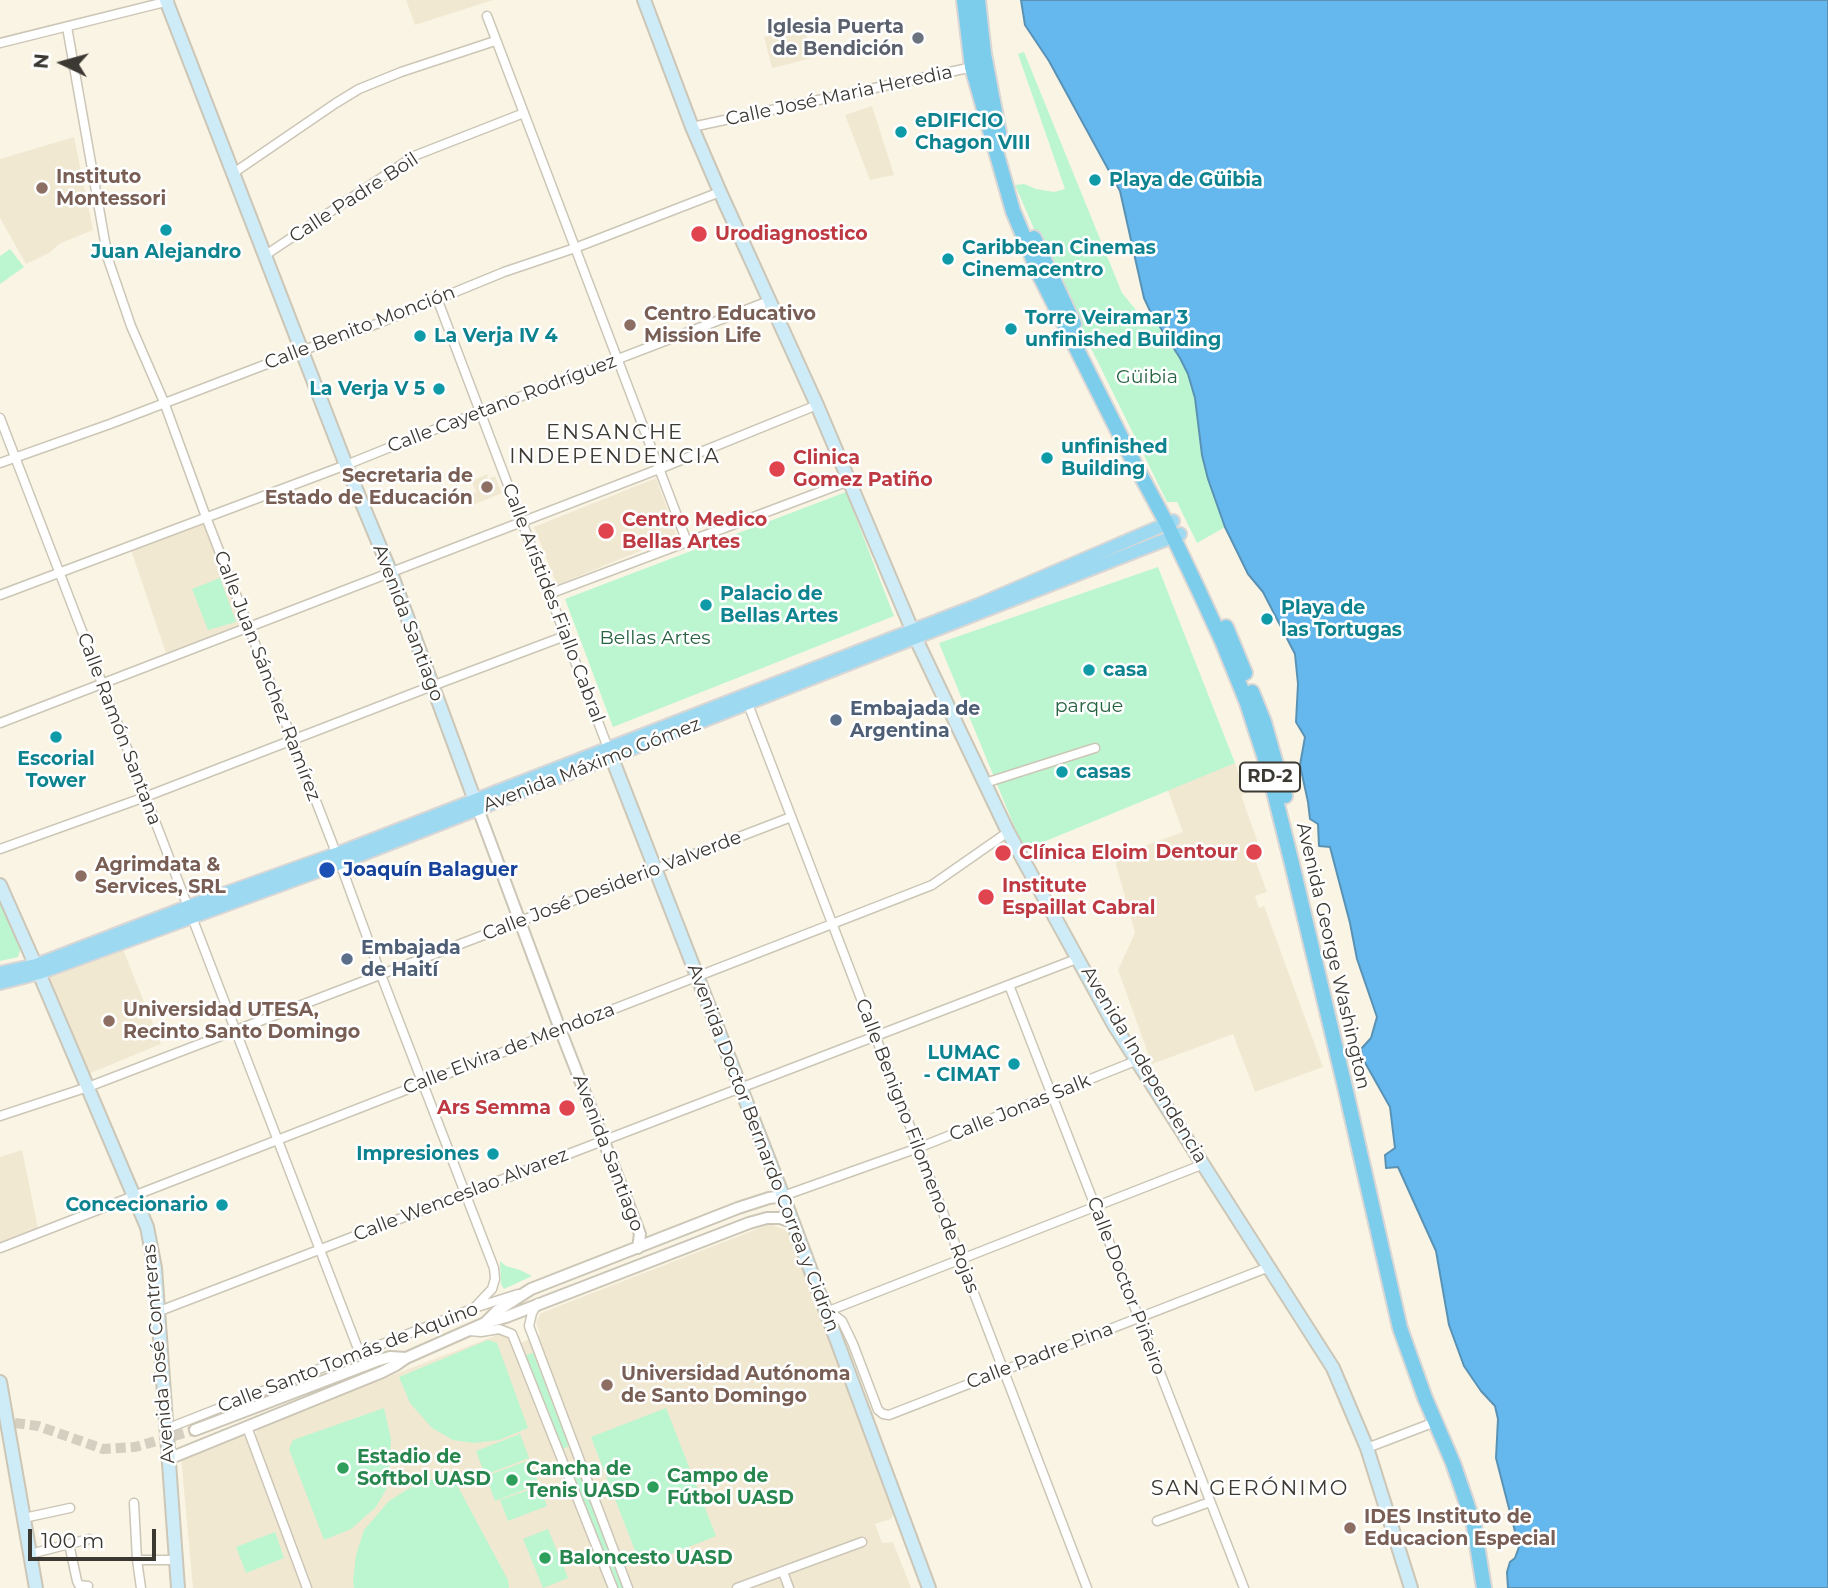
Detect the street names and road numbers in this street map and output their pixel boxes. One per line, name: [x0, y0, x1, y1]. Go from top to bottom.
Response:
street label: Calle José Maria Heredia: [723, 61, 955, 131]
street label: Calle Padre Boil: [285, 148, 423, 248]
street label: Calle Benito Monción: [261, 281, 459, 375]
street label: Calle Cayetano Rodríguez: [384, 350, 620, 458]
street label: Calle Arístides Fiallo Cabral: [497, 480, 609, 726]
street label: Avenida Santiago: [368, 541, 448, 705]
street label: Calle Juan Sánchez Ramírez: [209, 548, 325, 804]
street label: Calle Ramón Santana: [72, 630, 166, 828]
street label: Avenida Máximo Gómez: [480, 713, 704, 817]
road number: RD-2: [1240, 762, 1300, 792]
street label: Avenida George Washington: [1291, 820, 1375, 1092]
street label: Calle José Desiderio Valverde: [479, 826, 745, 946]
street label: Avenida Doctor Bernardo Correa y Cidrón: [682, 961, 844, 1335]
street label: Avenida Independencia: [1076, 962, 1212, 1168]
street label: Calle Benigno Filomeno de Rojas: [850, 995, 984, 1297]
street label: Calle Elvira de Mendoza: [400, 998, 618, 1100]
street label: Calle Jonas Salk: [946, 1069, 1094, 1147]
street label: Avenida Santiago: [568, 1071, 648, 1235]
street label: Calle Wenceslao Alvarez: [350, 1143, 572, 1247]
street label: Calle Doctor Piñeiro: [1081, 1194, 1171, 1378]
street label: Avenida José Contreras: [138, 1243, 180, 1465]
street label: Calle Santo Tomás de Aquino: [215, 1298, 481, 1418]
street label: Calle Padre Pina: [963, 1318, 1117, 1394]

